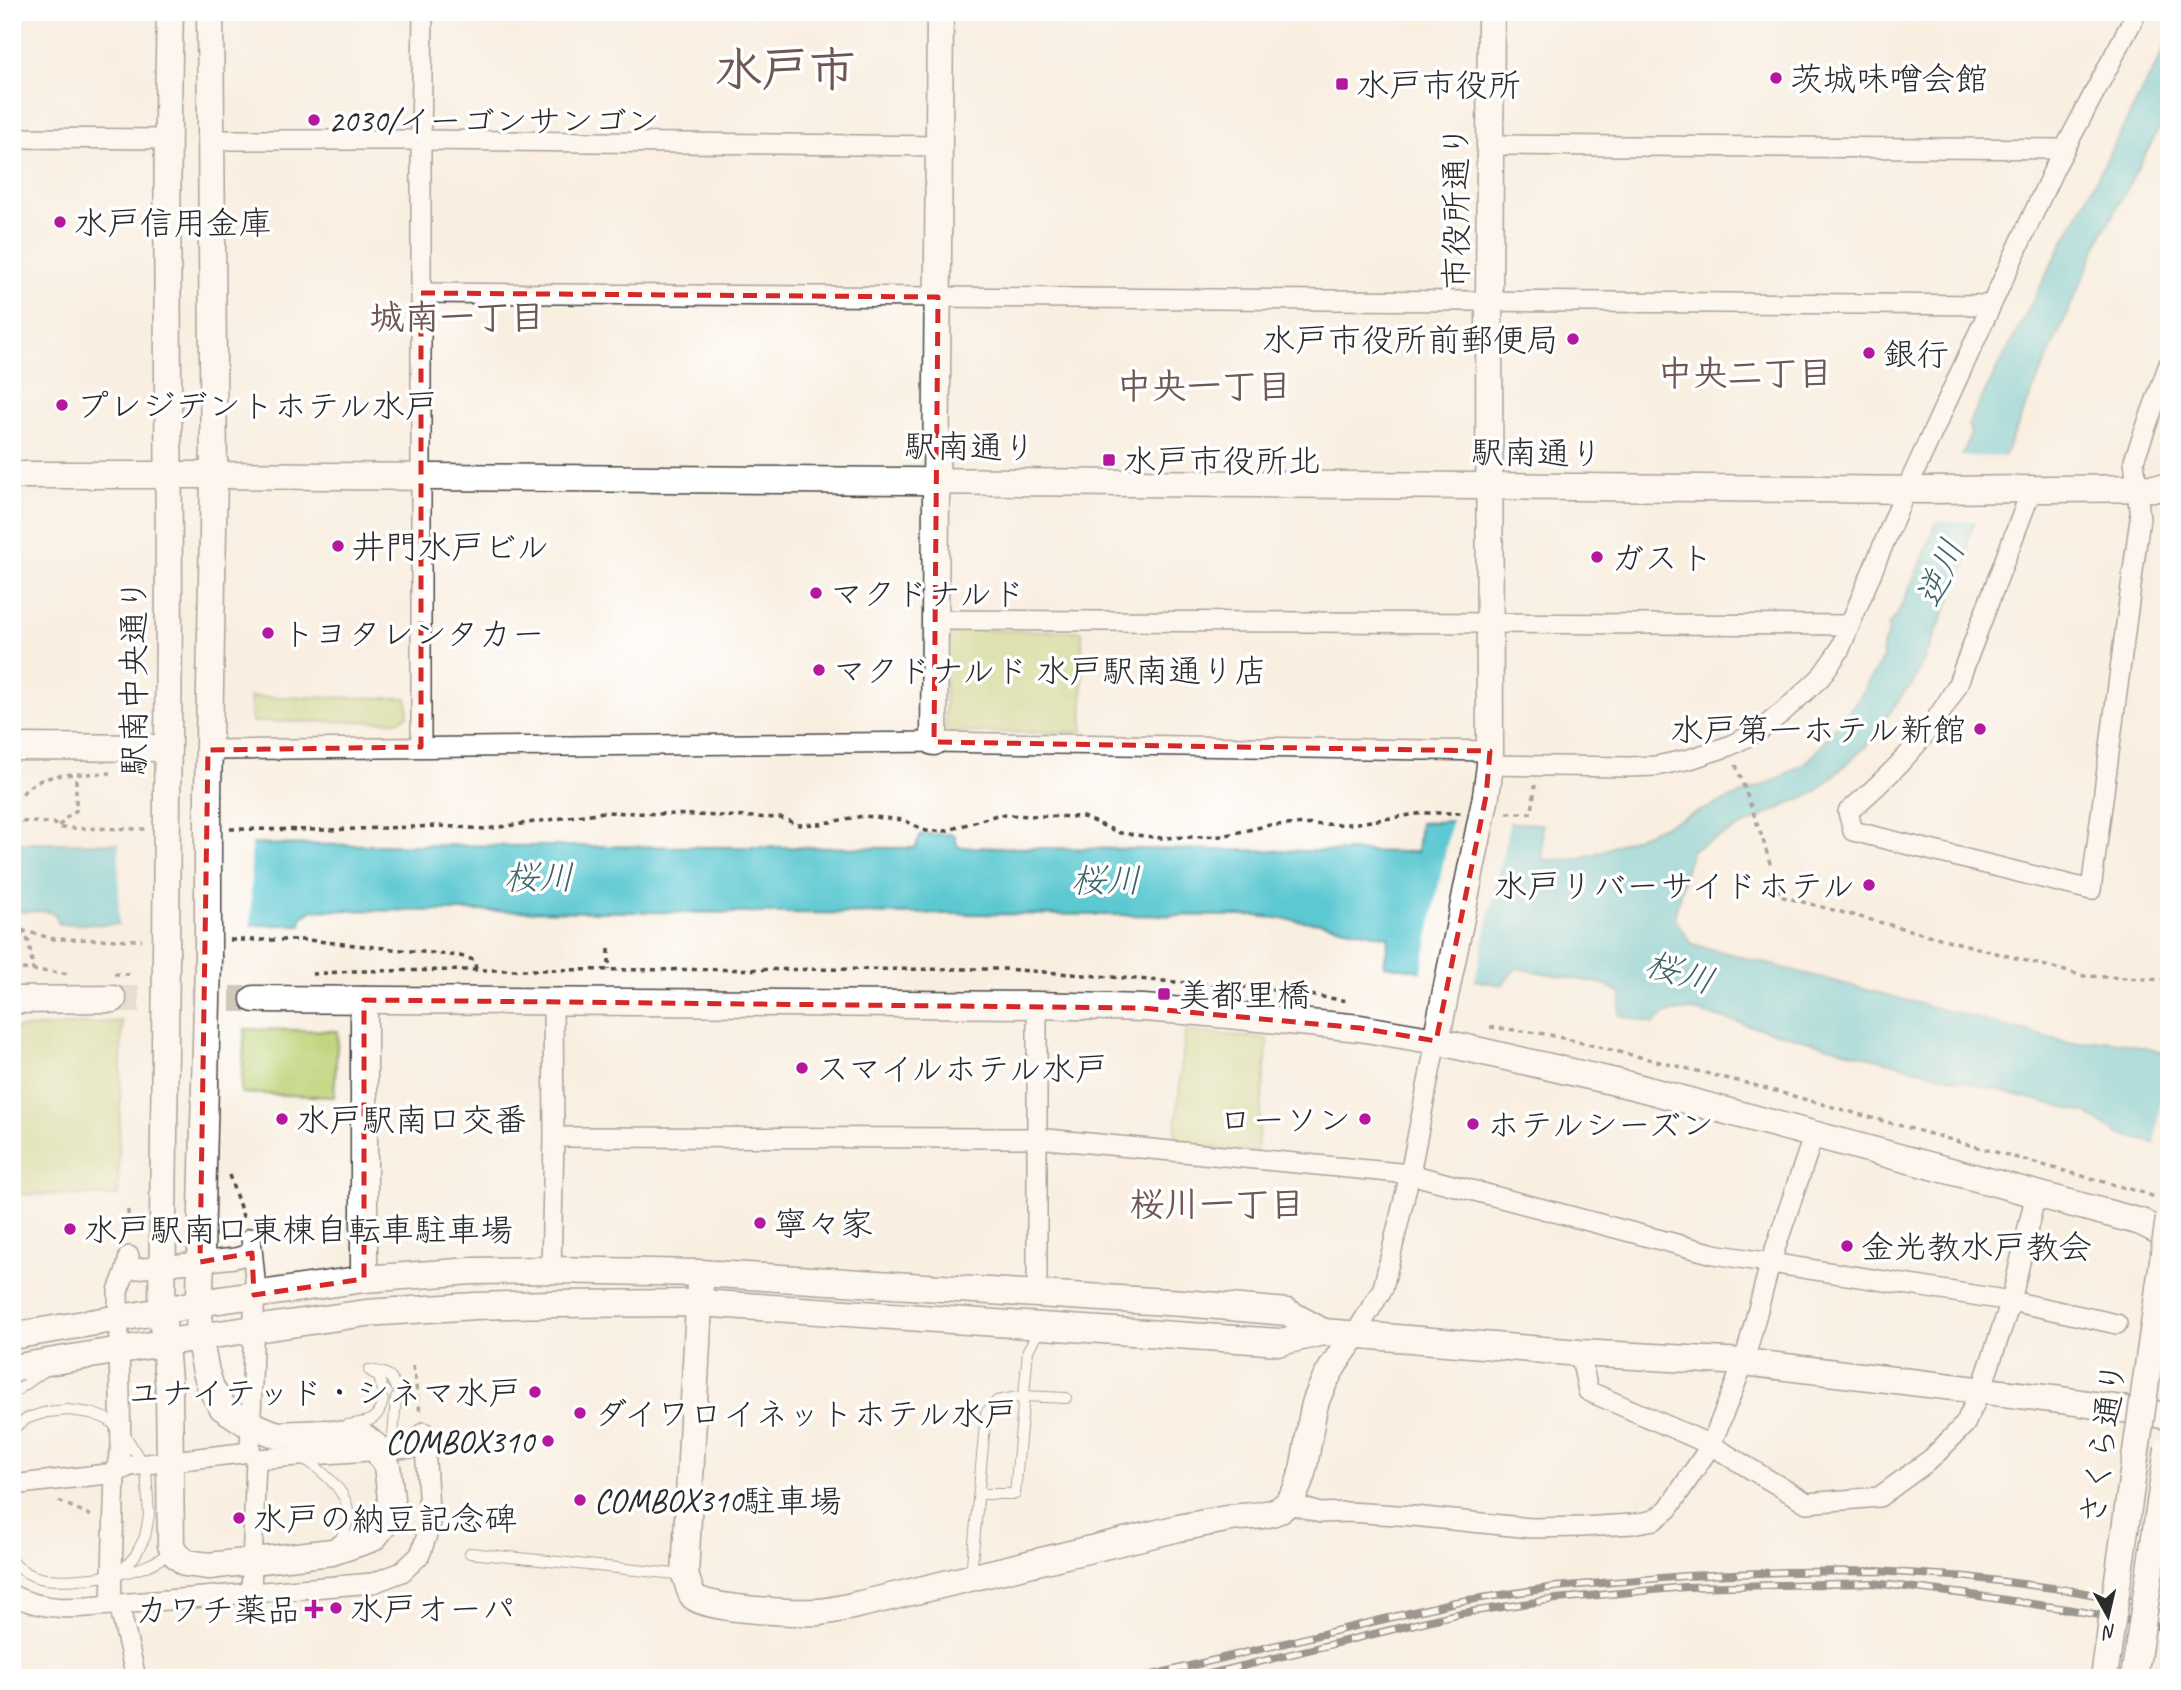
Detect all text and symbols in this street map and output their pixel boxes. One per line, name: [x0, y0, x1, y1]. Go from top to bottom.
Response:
district label: 水戸市: [715, 40, 856, 99]
place label: 茨城味噌会館: [1790, 58, 1988, 100]
place label: 水戸市役所: [1356, 64, 1521, 106]
marker: 茨城味噌会館: [1768, 70, 1784, 86]
marker: 水戸市役所: [1334, 76, 1350, 92]
place label: 2030/イーゴンサンゴン: [328, 100, 660, 142]
marker: 2030/イーゴンサンゴン: [306, 112, 322, 128]
street label: 市役所通り: [1435, 125, 1477, 290]
place label: 水戸信用金庫: [74, 202, 272, 244]
marker: 水戸信用金庫: [52, 214, 68, 230]
district label: 城南一丁目: [369, 295, 545, 340]
place label: 水戸市役所前郵便局: [1262, 319, 1559, 361]
marker: 水戸市役所前郵便局: [1565, 331, 1581, 347]
place label: 銀行: [1883, 333, 1949, 375]
marker: 銀行: [1861, 345, 1877, 361]
district label: 中央二丁目: [1657, 351, 1833, 396]
district label: 中央一丁目: [1116, 364, 1292, 409]
place label: プレジデントホテル水戸: [76, 385, 438, 427]
marker: プレジデントホテル水戸: [54, 397, 70, 413]
street label: 駅南通り: [904, 425, 1036, 469]
street label: 駅南通り: [1471, 431, 1603, 475]
place label: 水戸市役所北: [1123, 440, 1321, 482]
marker: 水戸市役所北: [1101, 452, 1117, 468]
place label: 井門水戸ビル: [352, 526, 549, 568]
water label: 逆川: [1906, 532, 1975, 614]
place label: ガスト: [1611, 537, 1713, 579]
marker: 井門水戸ビル: [330, 538, 346, 554]
marker: ガスト: [1589, 549, 1605, 565]
place label: マクドナルド: [830, 573, 1025, 615]
street label: 駅南中央通り: [113, 578, 155, 776]
marker: マクドナルド: [808, 585, 824, 601]
place label: トヨタレンタカー: [282, 613, 545, 655]
marker: トヨタレンタカー: [260, 625, 276, 641]
place label: マクドナルド 水戸駅南通り店: [833, 650, 1267, 692]
marker: マクドナルド 水戸駅南通り店: [811, 662, 827, 678]
place label: 水戸第一ホテル新館: [1670, 709, 1966, 751]
marker: 水戸第一ホテル新館: [1972, 721, 1988, 737]
water label: 桜川: [504, 855, 574, 900]
water label: 桜川: [1071, 858, 1141, 903]
place label: 水戸リバーサイドホテル: [1494, 865, 1855, 907]
marker: 水戸リバーサイドホテル: [1861, 877, 1877, 893]
water label: 桜川: [1640, 941, 1720, 1004]
place label: 美都里橋: [1178, 974, 1310, 1016]
marker: 美都里橋: [1156, 986, 1172, 1002]
place label: スマイルホテル水戸: [816, 1048, 1108, 1090]
marker: スマイルホテル水戸: [794, 1060, 810, 1076]
place label: 水戸駅南口交番: [296, 1099, 527, 1141]
place label: ローソン: [1219, 1099, 1351, 1141]
place label: ホテルシーズン: [1487, 1104, 1714, 1146]
marker: 水戸駅南口交番: [274, 1111, 290, 1127]
marker: ローソン: [1357, 1111, 1373, 1127]
marker: ホテルシーズン: [1465, 1116, 1481, 1132]
district label: 桜川一丁目: [1129, 1182, 1305, 1227]
place label: 寧々家: [774, 1203, 873, 1245]
place label: 水戸駅南口東棟自転車駐車場: [84, 1209, 513, 1251]
marker: 寧々家: [752, 1215, 768, 1231]
marker: 水戸駅南口東棟自転車駐車場: [62, 1221, 78, 1237]
place label: 金光教水戸教会: [1861, 1226, 2092, 1268]
marker: 金光教水戸教会: [1839, 1238, 1855, 1254]
street label: さくら通り: [2071, 1359, 2135, 1528]
place label: ユナイテッド・シネマ水戸: [128, 1372, 521, 1414]
marker: ユナイテッド・シネマ水戸: [527, 1384, 543, 1400]
place label: ダイワロイネットホテル水戸: [594, 1393, 1017, 1435]
marker: ダイワロイネットホテル水戸: [572, 1405, 588, 1421]
place label: COMBOX310: [385, 1421, 536, 1463]
marker: COMBOX310: [540, 1433, 556, 1449]
place label: COMBOX310駐車場: [594, 1480, 842, 1522]
marker: COMBOX310駐車場: [572, 1492, 588, 1508]
place label: 水戸の納豆記念碑: [253, 1498, 517, 1540]
marker: 水戸の納豆記念碑: [231, 1510, 247, 1526]
north arrow: [2072, 1582, 2142, 1652]
place label: 水戸オーパ: [350, 1588, 515, 1630]
place label: カワチ薬品: [135, 1589, 300, 1631]
marker: 水戸オーパ: [328, 1600, 344, 1616]
marker: カワチ薬品: [306, 1601, 322, 1617]
text: N: [2100, 1619, 2118, 1645]

